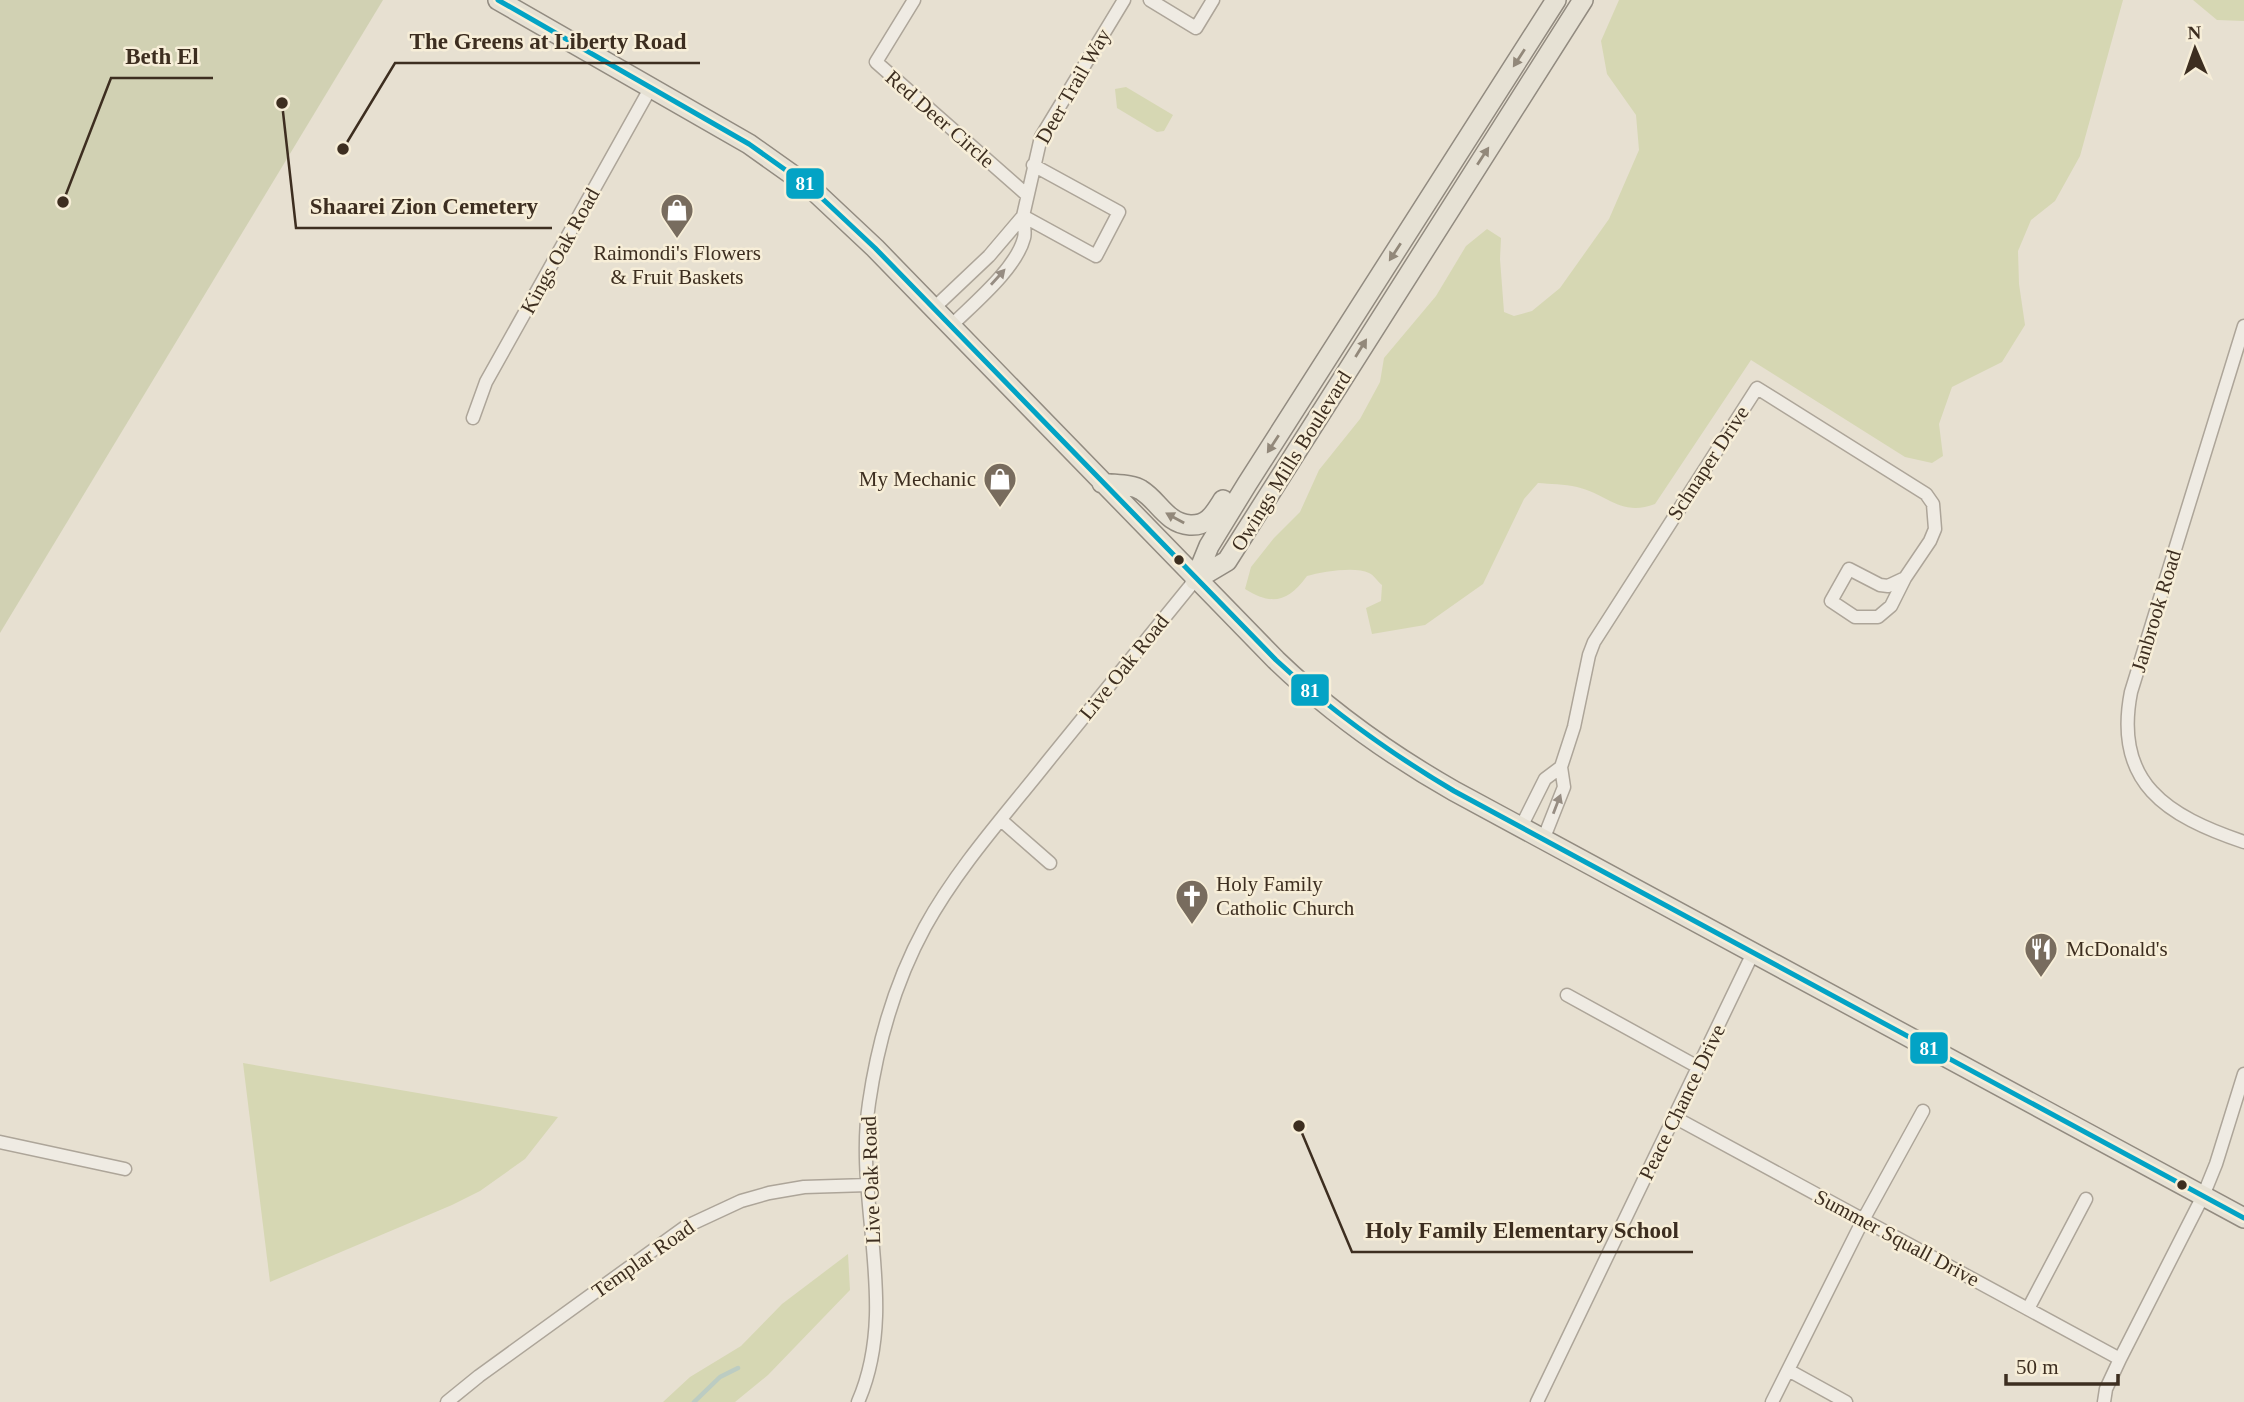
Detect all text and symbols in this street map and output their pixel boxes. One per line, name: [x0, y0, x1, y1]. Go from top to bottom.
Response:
north arrow: [2160, 14, 2230, 84]
callout: The Greens at Liberty Road: [395, 19, 700, 63]
text: N: [2187, 22, 2202, 43]
street label: Deer Trail Way: [1030, 24, 1116, 148]
text: The Greens at Liberty Road: [410, 29, 687, 54]
callout: Beth El: [111, 34, 213, 78]
text: Beth El: [125, 44, 199, 69]
one-way arrow: [1513, 48, 1526, 67]
street label: Red Deer Circle: [881, 65, 999, 173]
one-way arrow: [1477, 146, 1490, 166]
line badge: 81: [785, 167, 825, 200]
text: 81: [796, 173, 815, 194]
callout: Shaarei Zion Cemetery: [296, 184, 552, 228]
street label: Kings Oak Road: [516, 184, 605, 318]
shop icon: Raimondi's Flowers & Fruit Baskets: [658, 191, 696, 240]
text: Shaarei Zion Cemetery: [310, 194, 539, 219]
place label: Raimondi's Flowers & Fruit Baskets: [593, 241, 761, 289]
one-way arrow: [1389, 242, 1402, 262]
one-way arrow: [990, 268, 1006, 286]
one-way arrow: [1355, 339, 1368, 358]
street label: Owings Mills Boulevard: [1226, 366, 1356, 555]
street label: Schnaper Drive: [1662, 401, 1754, 525]
one-way arrow: [1266, 434, 1279, 453]
shop icon: My Mechanic: [981, 460, 1019, 509]
place label: My Mechanic: [859, 467, 976, 491]
one-way arrow: [1165, 513, 1185, 525]
street label: Janbrook Road: [2126, 547, 2186, 675]
unlabelled marker: [1172, 553, 1186, 567]
street label: Live Oak Road: [1074, 609, 1174, 724]
line badge: 81: [1290, 673, 1330, 707]
text: 81: [1301, 680, 1320, 701]
one-way arrow: [1552, 793, 1563, 814]
place label: Holy Family Catholic Church: [1216, 872, 1355, 920]
church icon: Holy Family Catholic Church: [1173, 877, 1211, 926]
restaurant icon: McDonald's: [2022, 930, 2060, 979]
place label: McDonald's: [2066, 937, 2168, 961]
street label: Peace Chance Drive: [1634, 1020, 1730, 1184]
line badge: 81: [1909, 1031, 1949, 1065]
text: 81: [1920, 1038, 1939, 1059]
street label: Live Oak Road: [857, 1115, 885, 1245]
unlabelled marker: [2175, 1178, 2189, 1192]
street label: Summer Squall Drive: [1811, 1184, 1983, 1292]
callout: Holy Family Elementary School: [1352, 1208, 1693, 1252]
street label: Templar Road: [587, 1215, 699, 1303]
text: Holy Family Elementary School: [1365, 1218, 1679, 1243]
scale bar: [2006, 1342, 2118, 1386]
text: 50 m: [2016, 1355, 2059, 1379]

